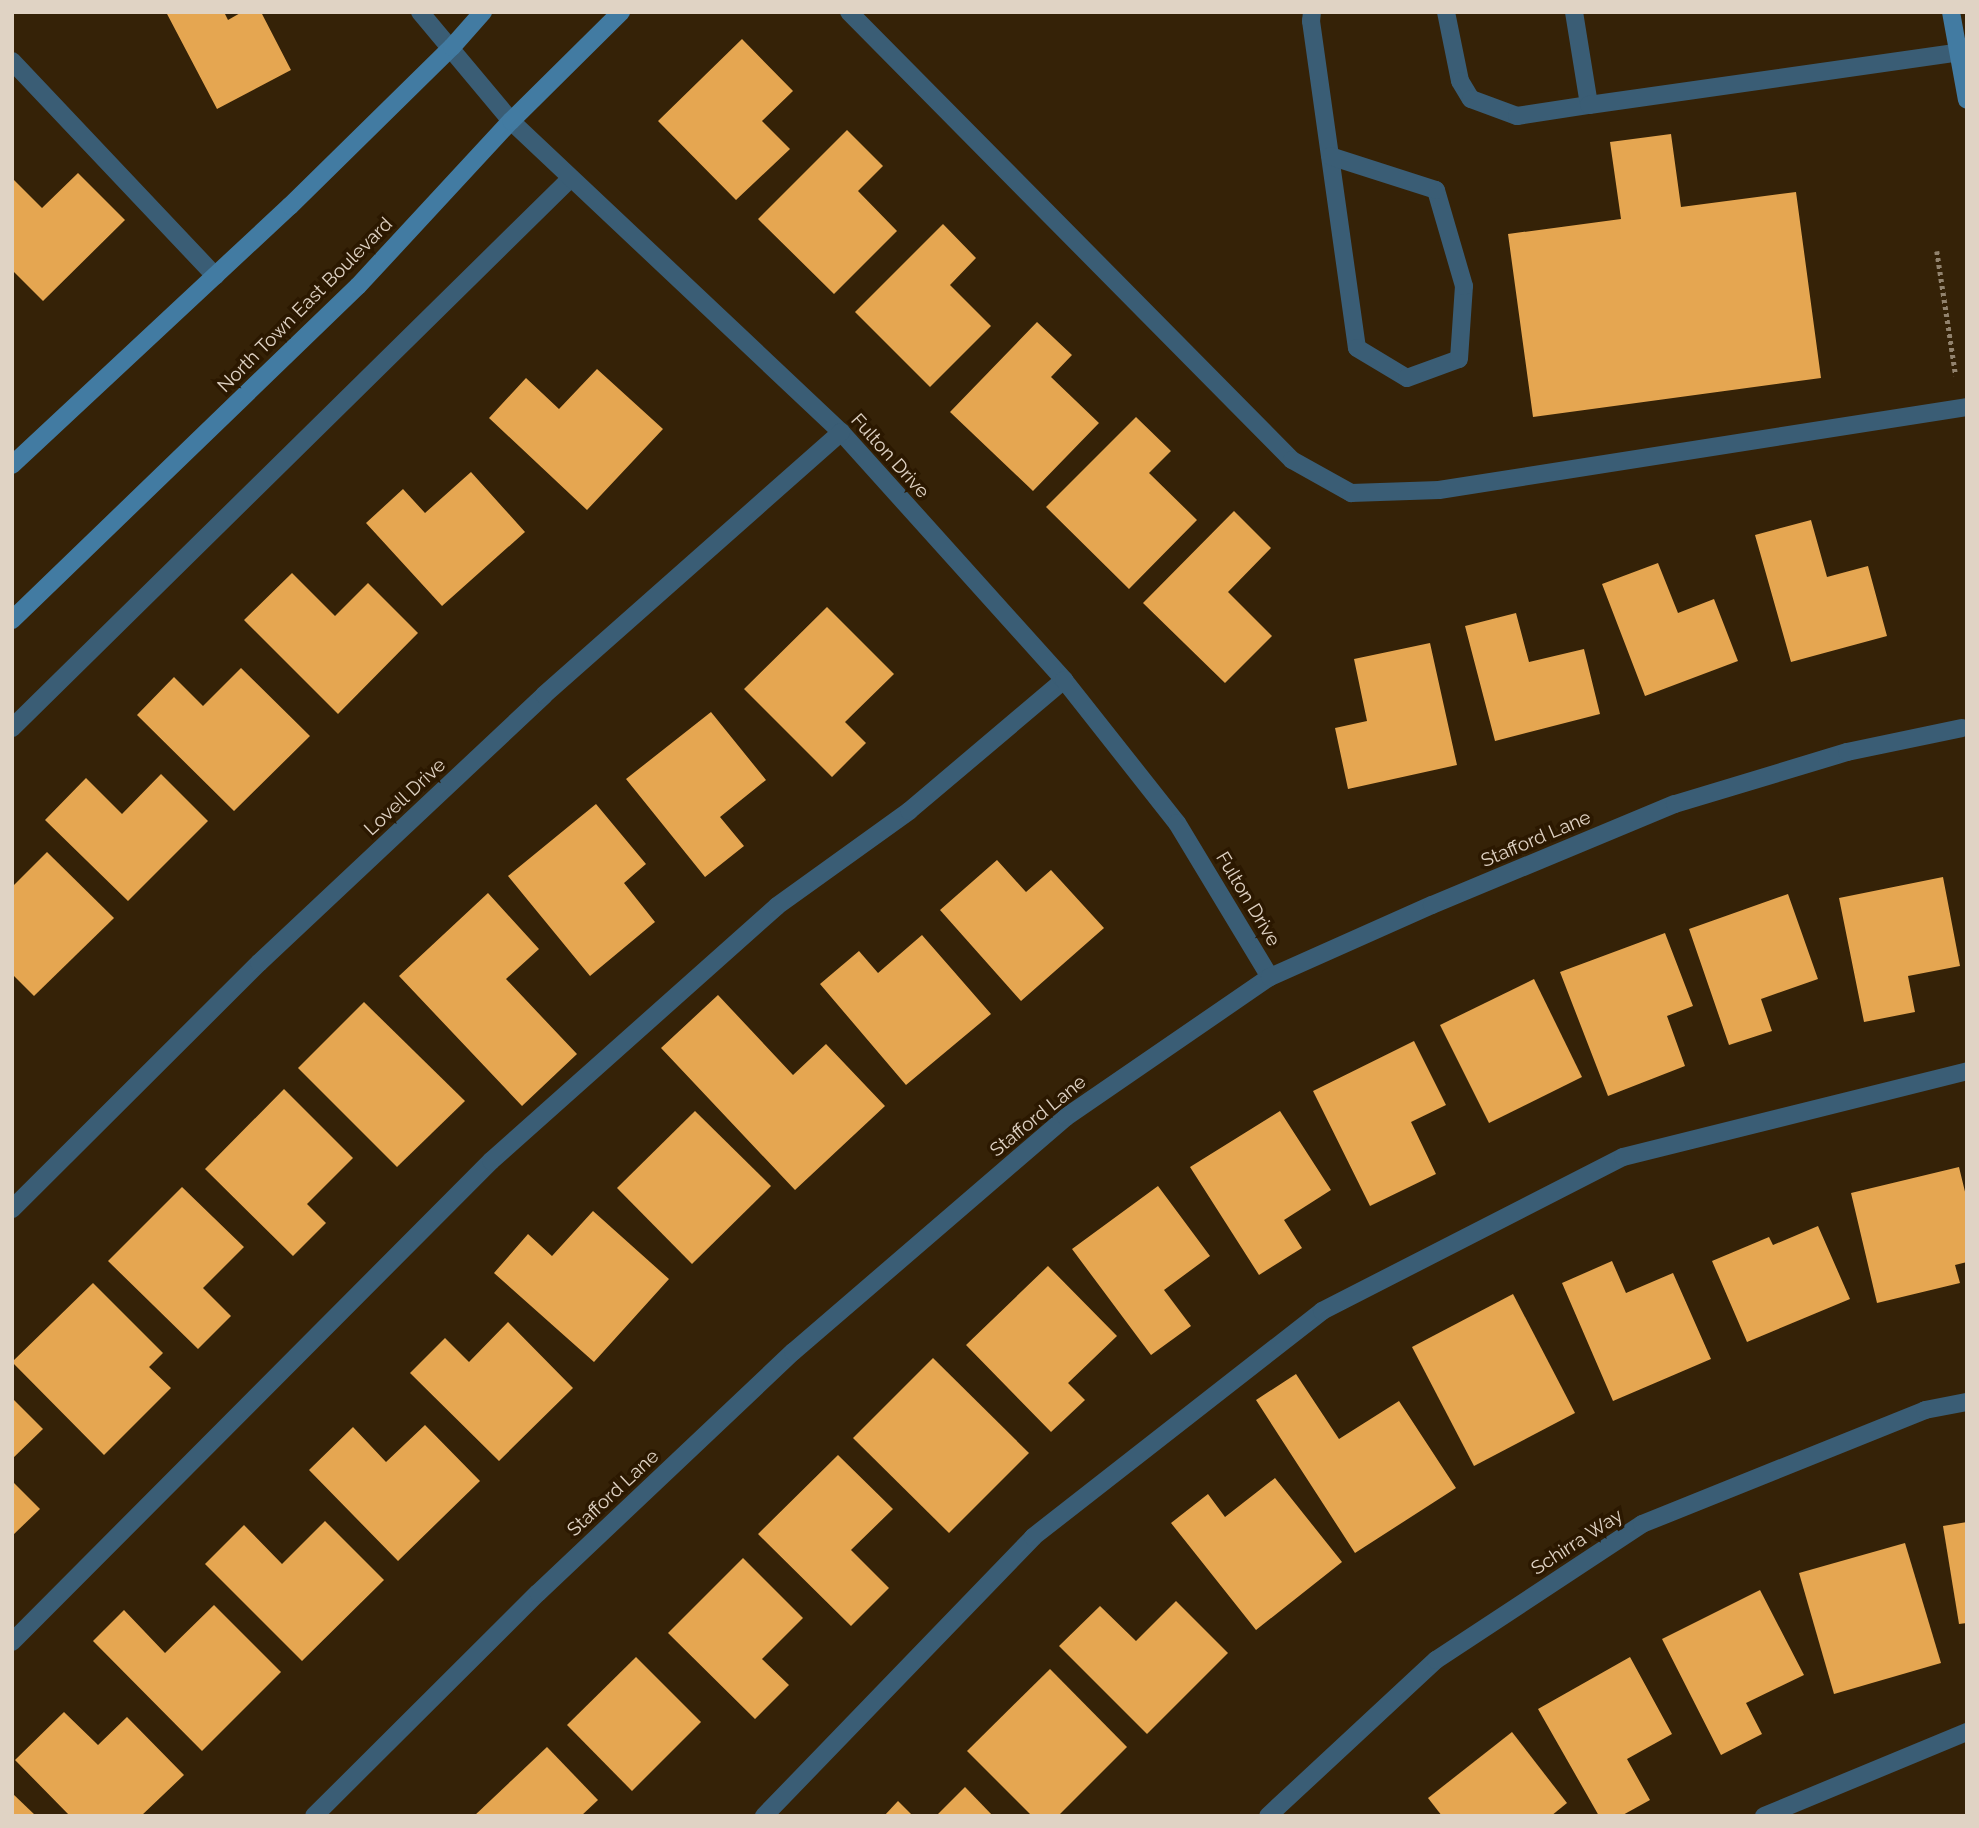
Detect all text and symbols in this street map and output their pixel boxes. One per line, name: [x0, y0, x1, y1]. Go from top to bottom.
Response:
street label: North Town East Boulevard: [213, 213, 397, 397]
street label: Fulton Drive: [846, 409, 934, 503]
street label: Lovell Drive: [359, 753, 451, 841]
street label: Stafford Lane: [1478, 806, 1594, 872]
street label: Fulton Drive: [1211, 848, 1285, 950]
street label: Stafford Lane: [985, 1070, 1091, 1162]
street label: Stafford Lane: [563, 1445, 663, 1541]
street label: Schirra Way: [1527, 1504, 1627, 1580]

